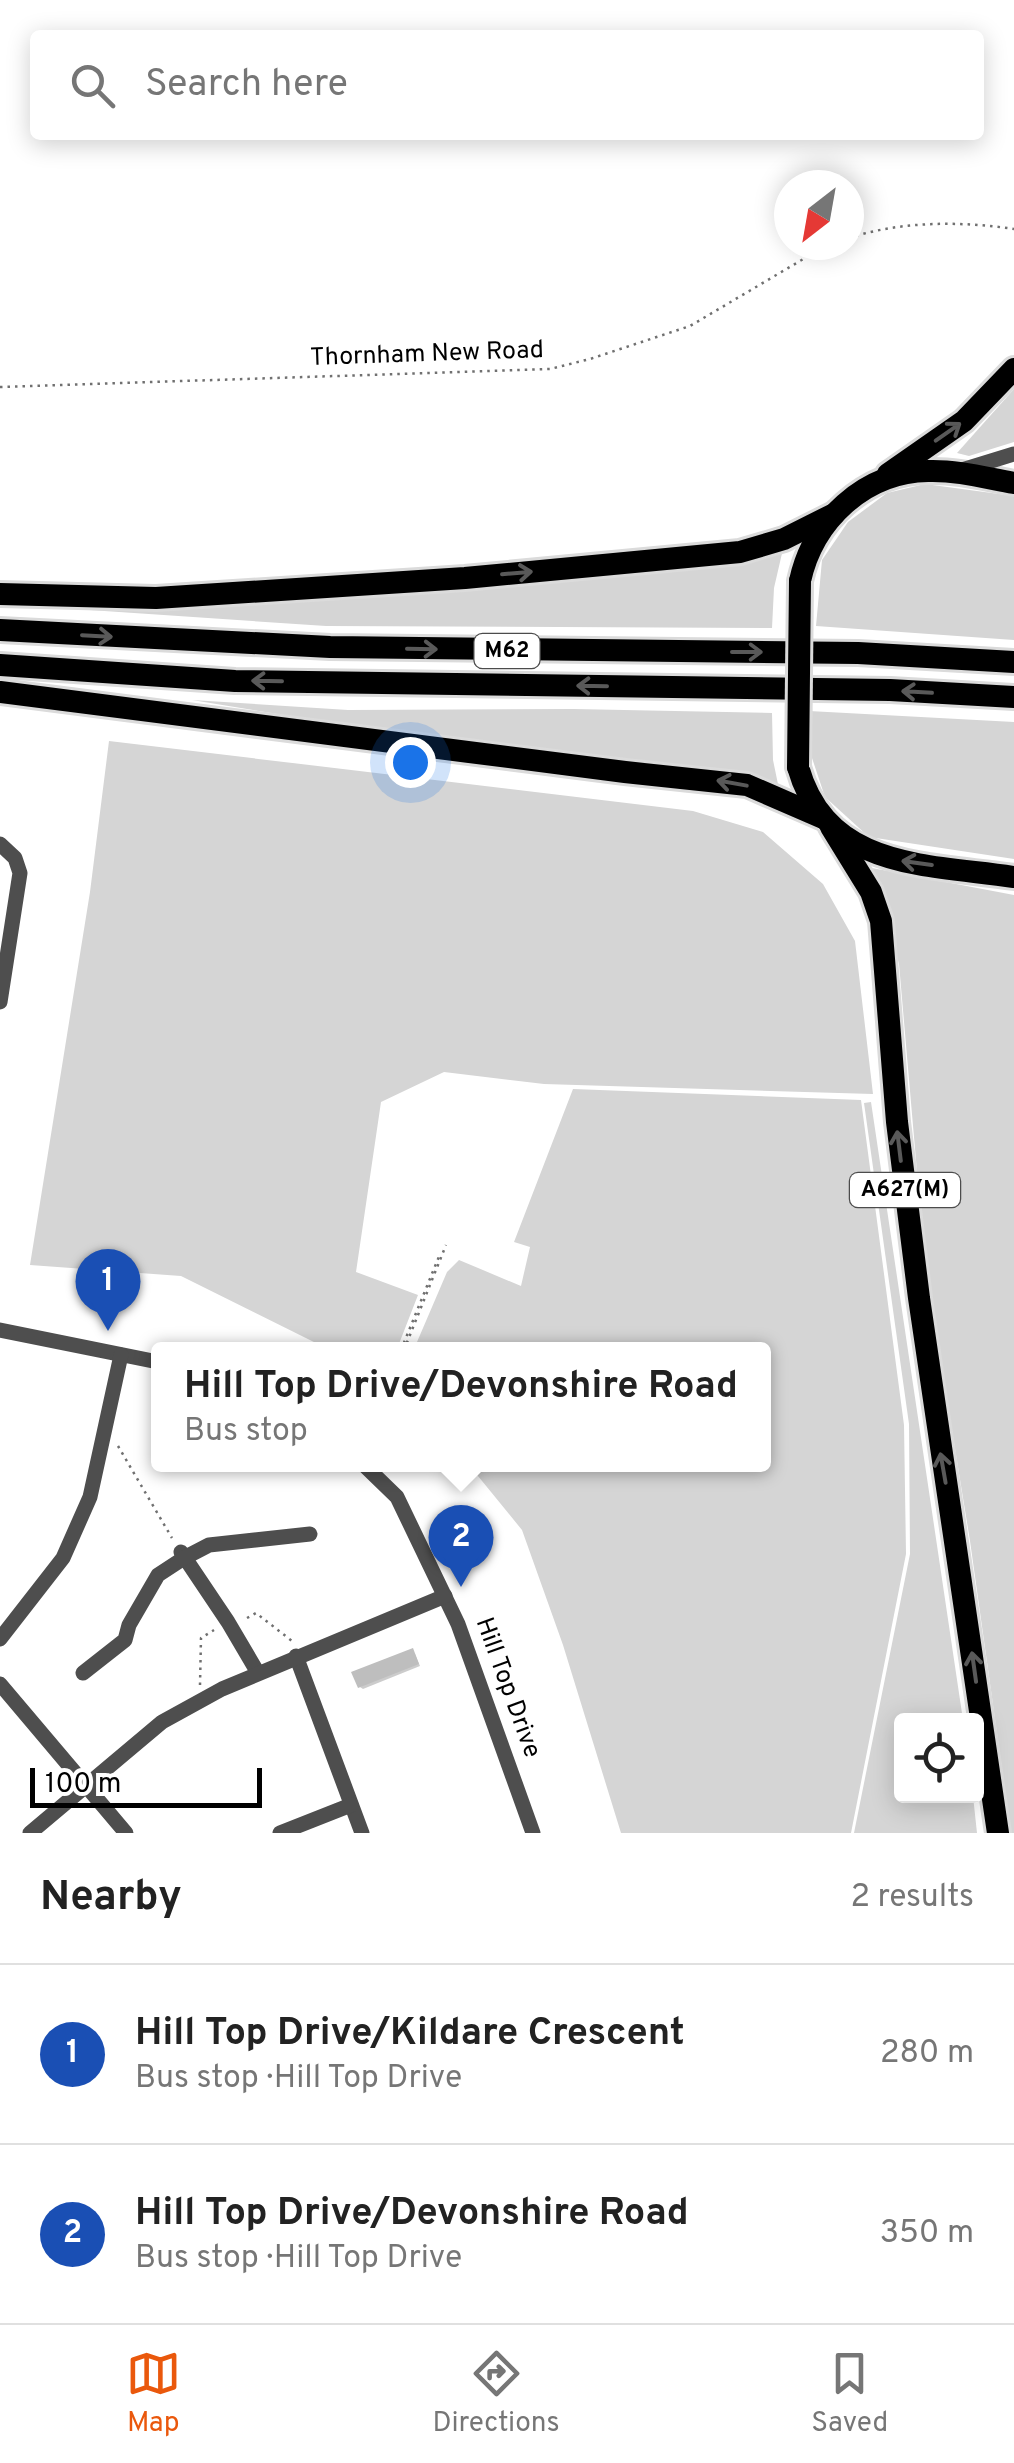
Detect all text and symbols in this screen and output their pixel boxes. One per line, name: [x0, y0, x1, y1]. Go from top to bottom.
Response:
search box: [30, 30, 984, 140]
icon: search: [65, 58, 120, 113]
text: Search here: [145, 61, 348, 110]
north arrow: [774, 170, 864, 260]
street label: Thornham New Road: [310, 335, 544, 375]
one-way arrow: [933, 422, 961, 443]
one-way arrow: [500, 564, 532, 583]
one-way arrow: [81, 627, 113, 646]
road number: M62: [474, 634, 540, 668]
one-way arrow: [405, 640, 437, 659]
one-way arrow: [730, 642, 762, 662]
one-way arrow: [251, 672, 283, 691]
one-way arrow: [576, 676, 608, 696]
one-way arrow: [901, 682, 933, 701]
your location: [385, 737, 436, 788]
one-way arrow: [717, 773, 749, 792]
one-way arrow: [902, 853, 934, 871]
one-way arrow: [890, 1130, 908, 1162]
road number: A627(M): [850, 1173, 960, 1207]
pin: 1: [76, 1248, 140, 1331]
popup: [151, 1342, 771, 1472]
text: Hill Top Drive/Devonshire Road: [184, 1363, 738, 1412]
text: Bus stop: [184, 1412, 308, 1452]
one-way arrow: [933, 1452, 952, 1484]
pin: 2: [428, 1504, 494, 1587]
street label: Hill Top Drive: [467, 1613, 547, 1763]
one-way arrow: [964, 1651, 983, 1684]
map controls: [894, 1713, 984, 1803]
button: locate: [894, 1713, 984, 1803]
scale bar: [30, 1763, 262, 1808]
text: 100 m: [45, 1767, 121, 1803]
text: Nearby: [40, 1872, 182, 1925]
text: 2 results: [850, 1878, 974, 1918]
text: Hill Top Drive/Kildare Crescent: [135, 2010, 685, 2059]
text: 1: [66, 2034, 79, 2074]
text: 280 m: [880, 2034, 974, 2074]
text: Bus stop · Hill Top Drive: [135, 2059, 462, 2099]
text: Hill Top Drive/Devonshire Road: [135, 2190, 689, 2239]
text: 2: [63, 2214, 82, 2254]
text: 350 m: [880, 2214, 974, 2254]
text: Bus stop · Hill Top Drive: [135, 2239, 462, 2279]
tab: Map: [126, 2346, 181, 2442]
tab: Directions: [432, 2346, 560, 2442]
tab: Saved: [811, 2346, 888, 2442]

